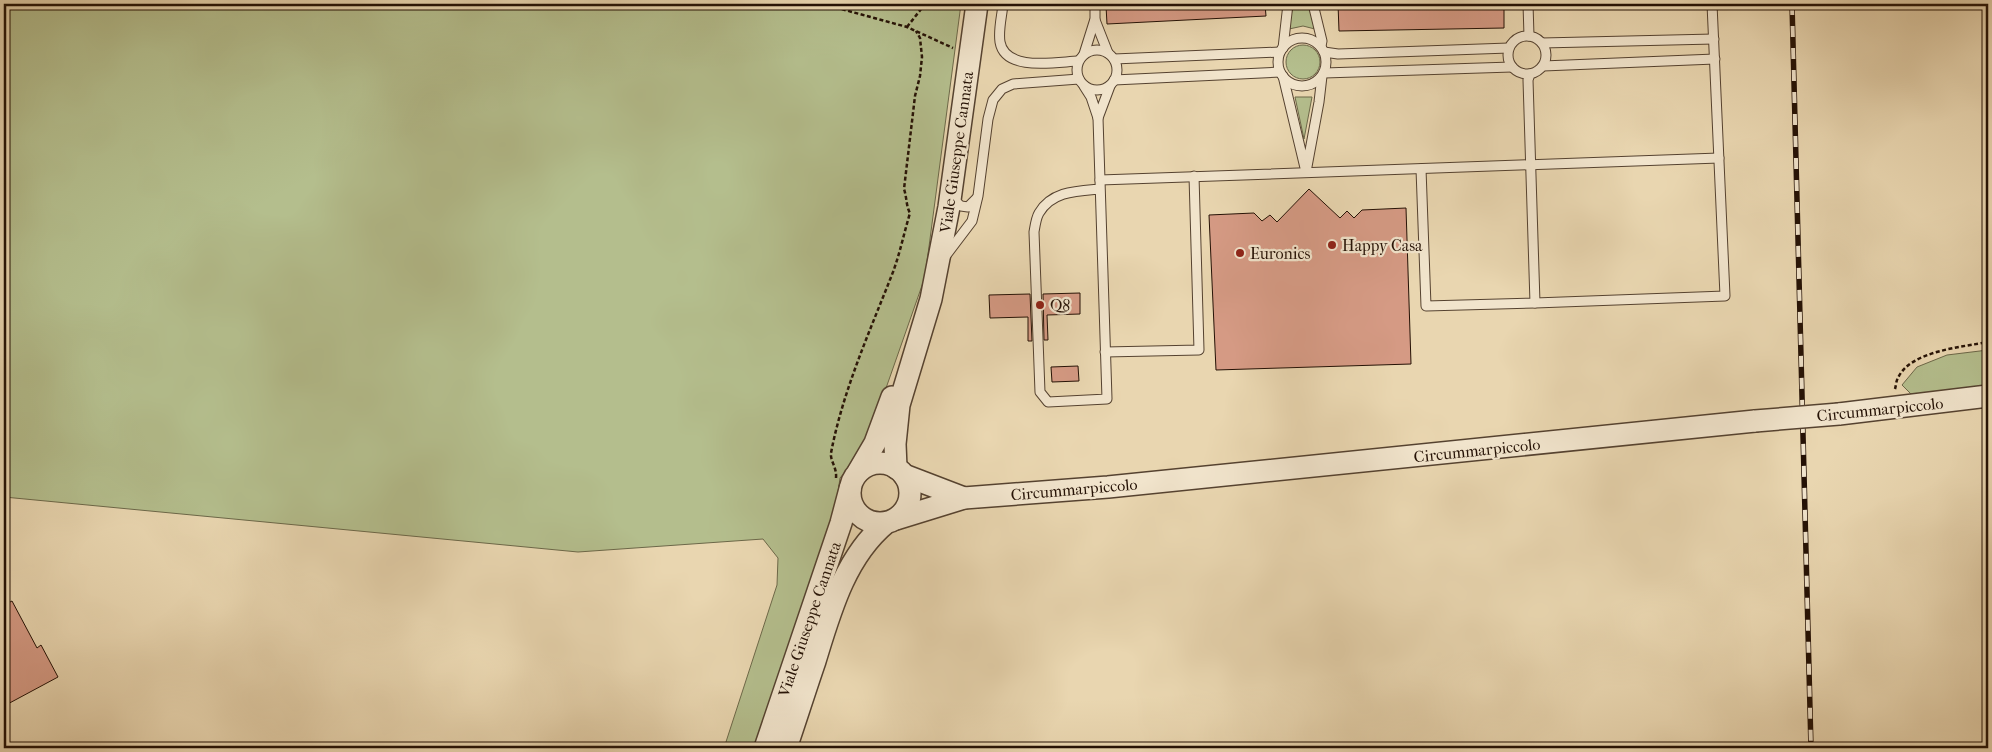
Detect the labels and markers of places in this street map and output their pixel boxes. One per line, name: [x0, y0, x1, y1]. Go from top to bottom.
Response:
place label: Happy Casa: [1342, 236, 1423, 255]
marker: Happy Casa: [1326, 239, 1338, 251]
place label: Euronics: [1250, 244, 1310, 263]
marker: Euronics: [1234, 247, 1246, 259]
place label: Q8: [1050, 296, 1070, 315]
marker: Q8: [1034, 299, 1046, 311]

